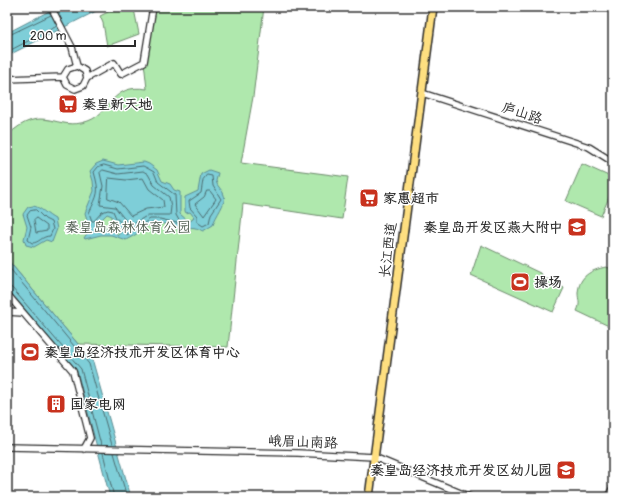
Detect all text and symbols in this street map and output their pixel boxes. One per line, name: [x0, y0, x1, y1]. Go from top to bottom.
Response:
scale bar: [24, 22, 135, 48]
text: 200 m: [30, 29, 67, 44]
supermarket icon: 秦皇新天地: [57, 93, 79, 115]
place label: 秦皇新天地: [82, 96, 152, 113]
street label: 庐山路: [499, 98, 545, 128]
supermarket icon: 家惠超市: [358, 187, 380, 209]
place label: 家惠超市: [383, 190, 439, 207]
school or university icon: 秦皇岛开发区燕大附中: [566, 216, 588, 238]
park label: 秦皇岛森林体育公园: [65, 219, 191, 236]
place label: 秦皇岛开发区燕大附中: [423, 219, 563, 236]
street label: 长江西道: [376, 221, 400, 279]
sports icon: 操场: [509, 271, 531, 293]
place label: 操场: [534, 274, 562, 291]
sports icon: 秦皇岛经济技术开发区体育中心: [19, 341, 41, 363]
place label: 秦皇岛经济技术开发区体育中心: [44, 344, 240, 361]
building icon: 国家电网: [45, 393, 67, 415]
place label: 国家电网: [70, 396, 126, 413]
street label: 峨眉山南路: [268, 432, 338, 452]
school or university icon: 秦皇岛经济技术开发区幼儿园: [555, 459, 577, 481]
place label: 秦皇岛经济技术开发区幼儿园: [370, 462, 552, 479]

